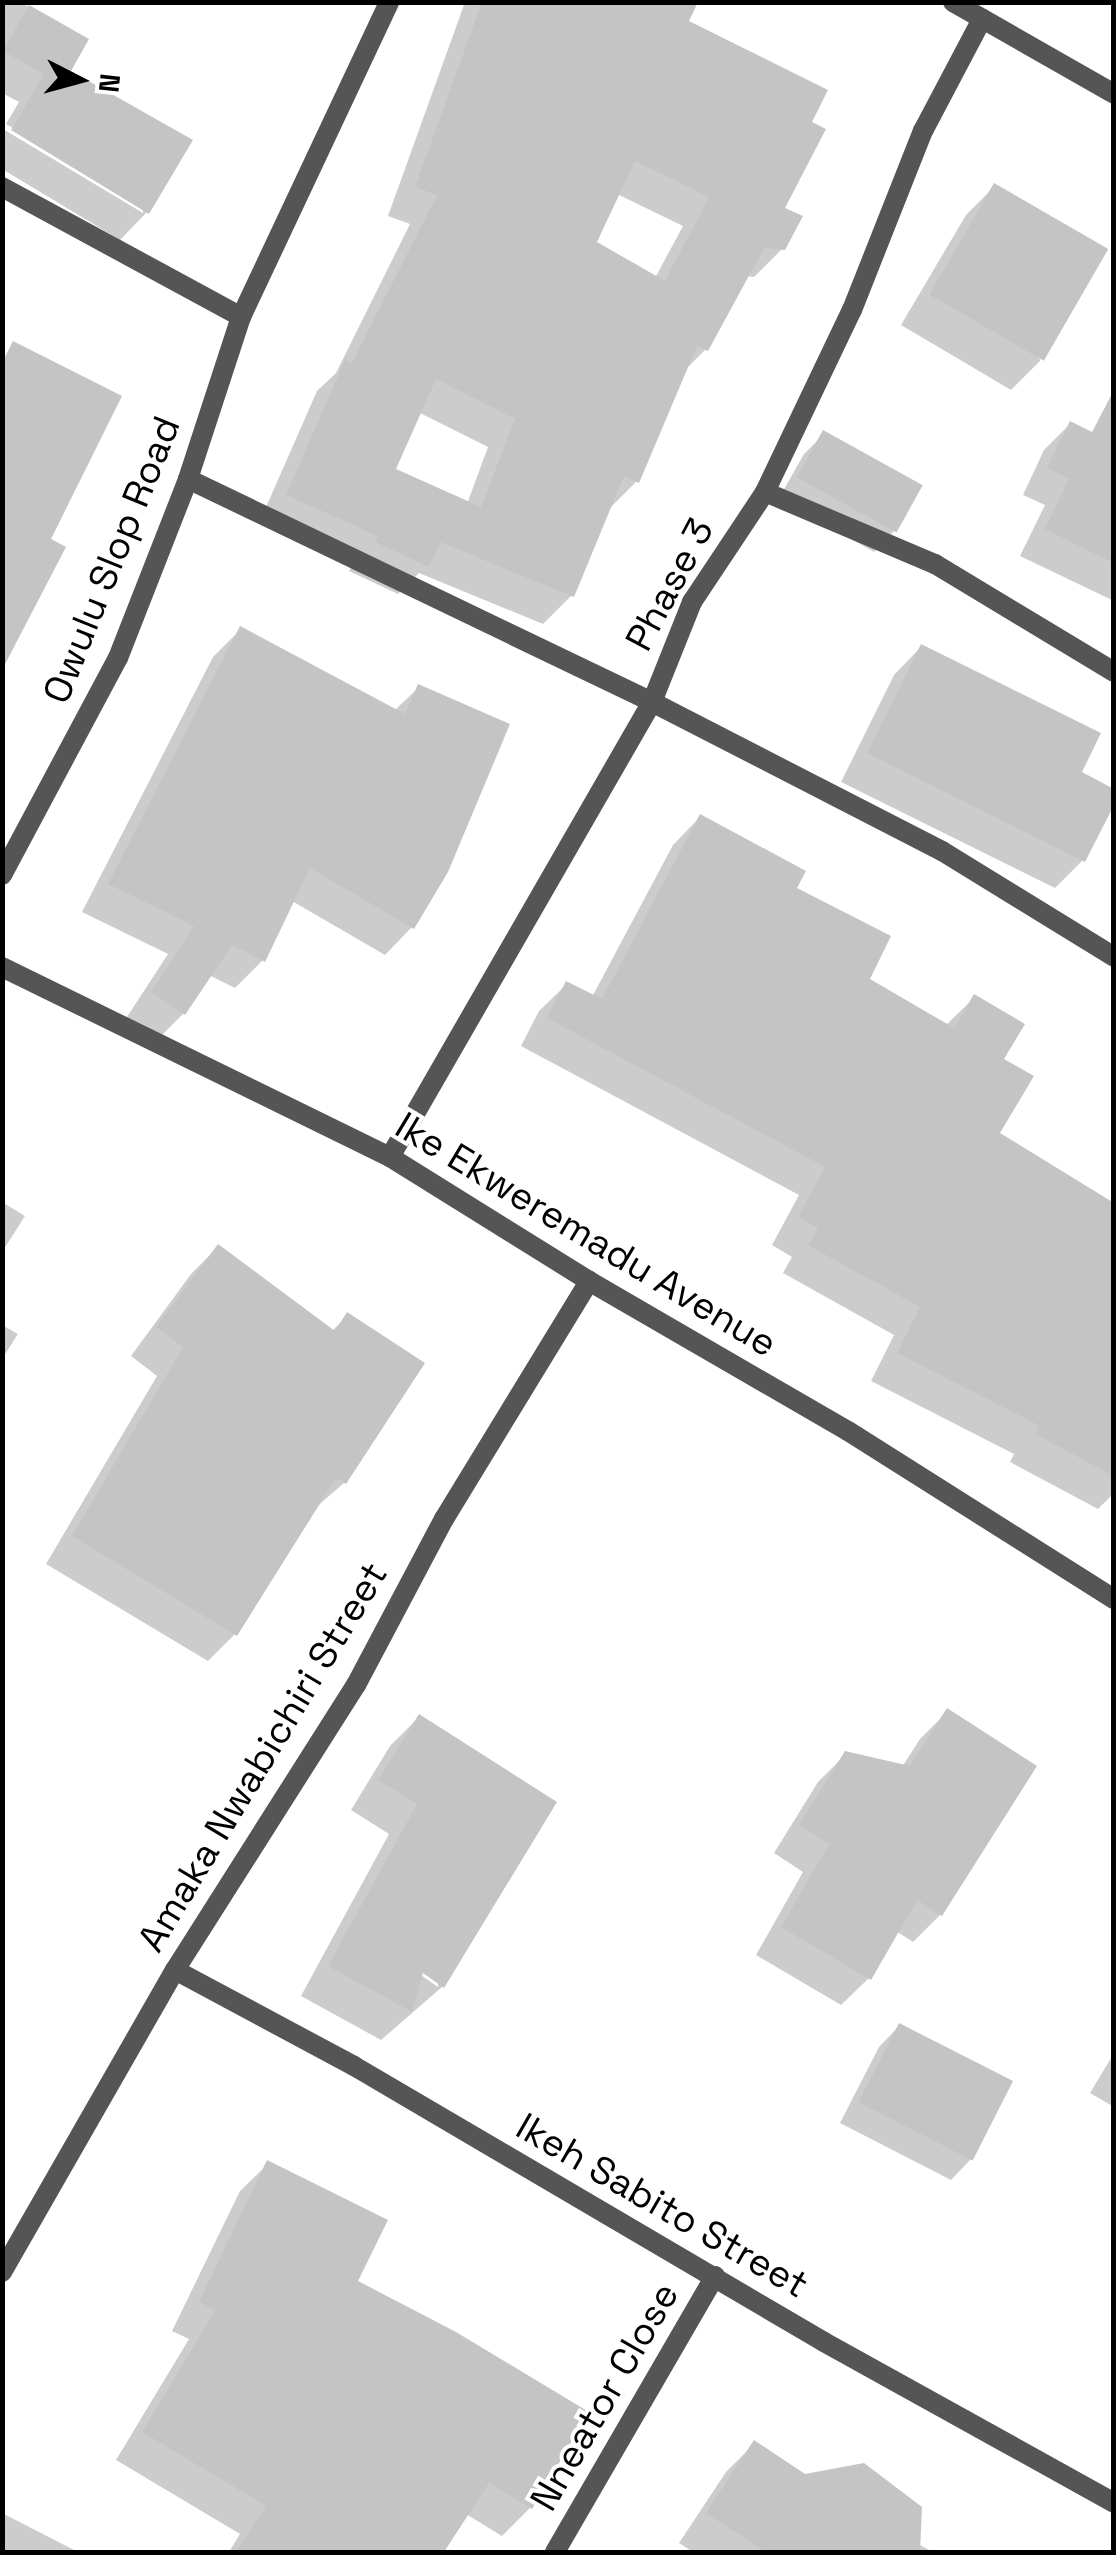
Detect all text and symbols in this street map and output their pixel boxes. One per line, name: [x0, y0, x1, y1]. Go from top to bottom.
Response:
north arrow: [30, 30, 130, 130]
text: N: [91, 72, 129, 94]
street label: Owulu Slop Road: [34, 410, 190, 710]
street label: Phase 3: [616, 511, 724, 659]
street label: Ike Ekweremadu Avenue: [387, 1103, 785, 1367]
street label: Amaka Nwabichiri Street: [129, 1554, 397, 1960]
street label: Ikeh Sabito Street: [508, 2104, 816, 2308]
street label: Nneator Close: [521, 2275, 689, 2519]

